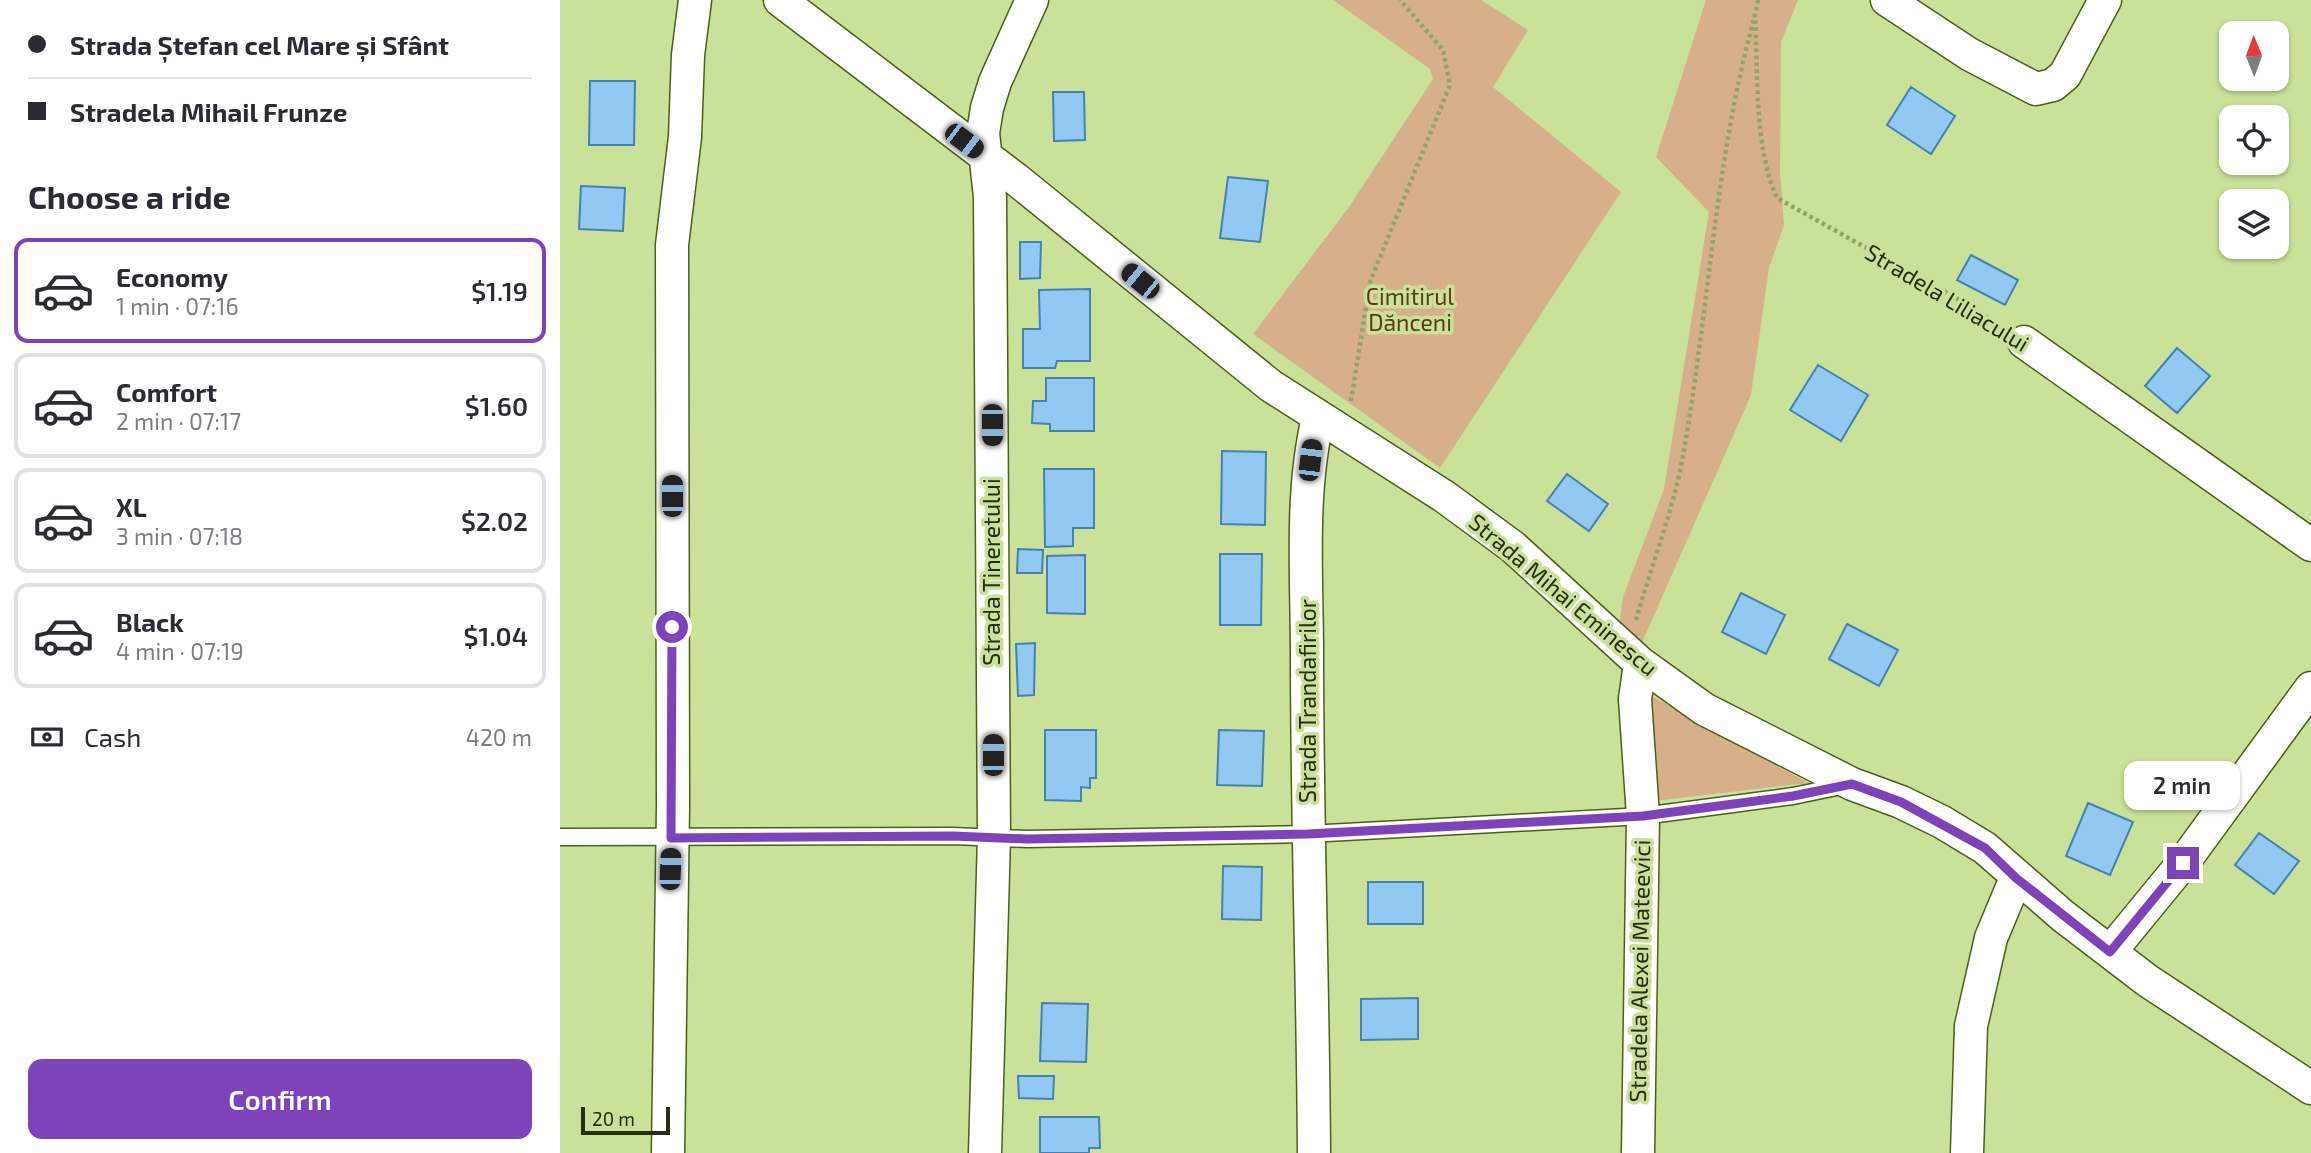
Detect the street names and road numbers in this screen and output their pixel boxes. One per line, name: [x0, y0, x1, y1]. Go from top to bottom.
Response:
street label: Stradela Liliacului: [1861, 237, 2035, 357]
street label: Strada Tineretului: [977, 478, 1005, 666]
street label: Strada Mihai Eminescu: [1464, 507, 1664, 681]
street label: Strada Trandafirilor: [1293, 599, 1321, 803]
street label: Stradela Alexei Mateevici: [1623, 839, 1655, 1102]

